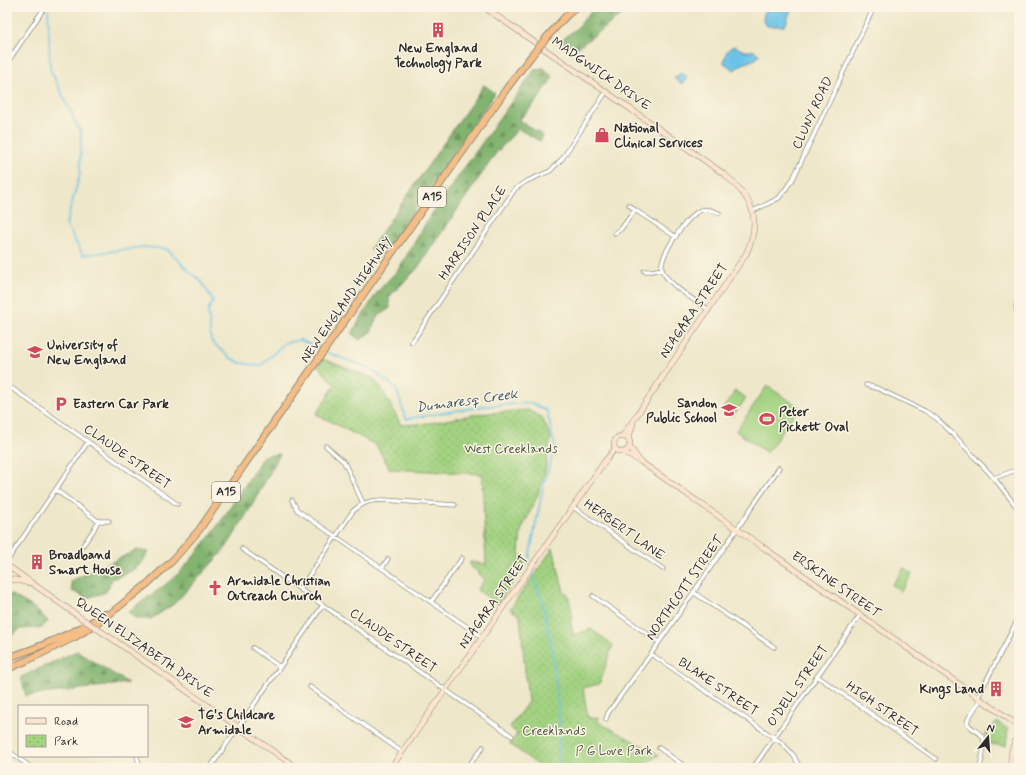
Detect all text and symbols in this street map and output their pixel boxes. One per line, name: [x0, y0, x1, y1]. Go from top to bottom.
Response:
building icon: New England Technology Park: [429, 21, 447, 39]
street label: MADGWICK DRIVE: [548, 33, 654, 115]
place label: New England Technology Park: [394, 40, 482, 74]
street label: CLUNY ROAD: [789, 74, 837, 152]
place label: National Clinical Services: [614, 120, 703, 152]
shop icon: National Clinical Services: [593, 126, 611, 144]
street label: HARRISON PLACE: [435, 183, 511, 283]
road number: A15: [418, 187, 446, 207]
street label: NEW ENGLAND HIGHWAY: [297, 234, 397, 366]
street label: NIAGARA STREET: [656, 260, 732, 362]
place label: University of New England: [47, 337, 126, 370]
school or university icon: University of New England: [26, 343, 44, 361]
water label: Dumaresq Creek: [415, 385, 520, 417]
parking icon: Eastern Car Park: [52, 395, 70, 413]
place label: Sandon Public School: [646, 395, 717, 427]
place label: Eastern Car Park: [73, 396, 169, 413]
school or university icon: Sandon Public School: [720, 401, 738, 419]
place label: Peter Pickett Oval: [779, 404, 849, 436]
sports icon: Peter Pickett Oval: [758, 410, 776, 428]
street label: CLAUDE STREET: [80, 421, 174, 494]
park label: West Creeklands: [464, 441, 558, 458]
road number: A15: [212, 482, 240, 502]
street label: HERBERT LANE: [580, 496, 668, 564]
street label: NORTHCOTT STREET: [642, 531, 728, 644]
place label: Broadband Smart House: [49, 547, 121, 579]
street label: ERSKINE STREET: [788, 548, 885, 623]
street label: NIAGARA STREET: [455, 551, 533, 652]
building icon: Broadband Smart House: [28, 553, 46, 571]
place label: Armidale Christian Outreach Church: [227, 573, 331, 605]
church icon: Armidale Christian Outreach Church: [206, 579, 224, 597]
street label: QUEEN ELIZABETH DRIVE: [72, 594, 216, 702]
street label: CLAUDE STREET: [346, 605, 440, 678]
street label: O'DELL STREET: [764, 642, 833, 730]
street label: BLAKE STREET: [675, 654, 762, 720]
street label: HIGH STREET: [842, 678, 922, 741]
building icon: Kings Land: [987, 680, 1005, 698]
place label: Kings Land: [919, 681, 984, 700]
legend: [18, 705, 148, 757]
place label: TG's Childcare Armidale: [198, 707, 275, 739]
school or university icon: TG's Childcare Armidale: [177, 713, 195, 731]
text: Road: [54, 714, 78, 730]
north arrow: [968, 717, 1008, 757]
text: N: [985, 721, 996, 736]
park label: Creeklands: [522, 723, 586, 740]
text: Park: [54, 734, 78, 750]
park label: P G Love Park: [575, 743, 653, 760]

